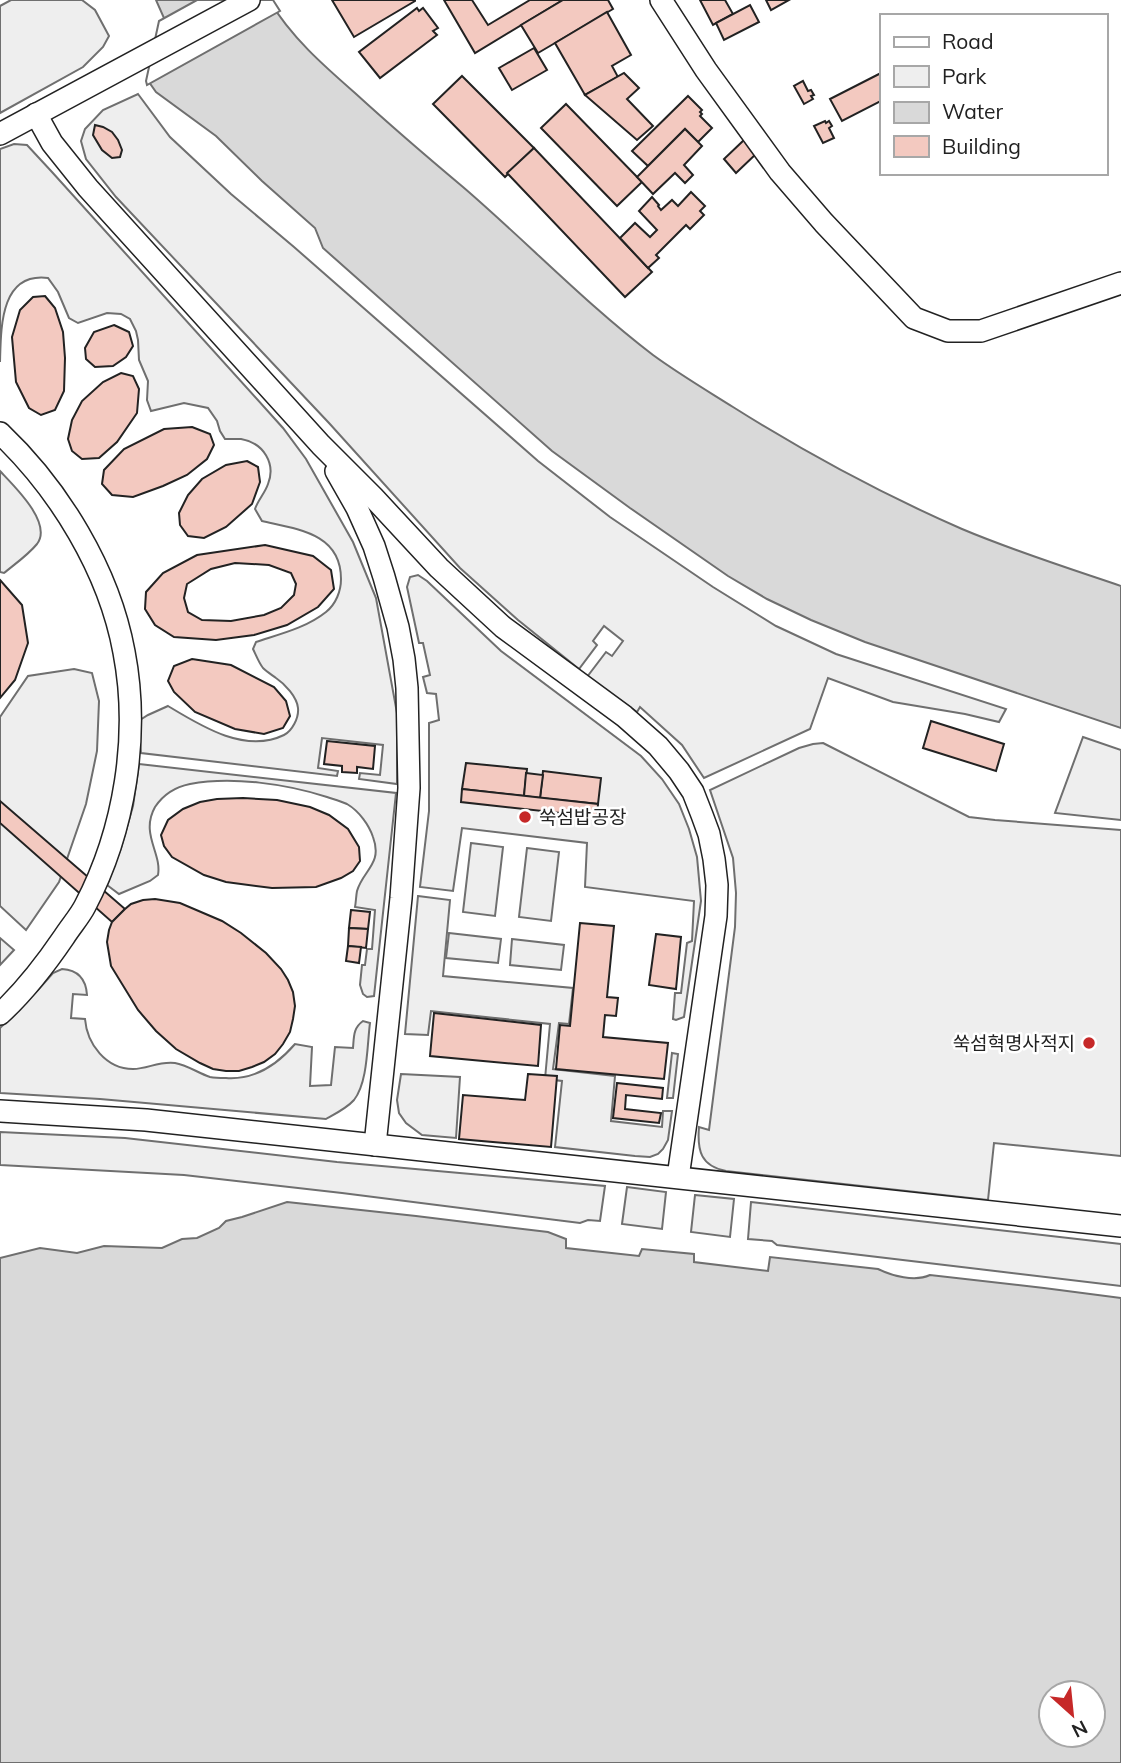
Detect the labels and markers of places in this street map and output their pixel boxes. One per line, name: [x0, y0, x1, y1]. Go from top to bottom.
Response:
place label: 쑥섬밥공장: [539, 805, 626, 829]
marker: 쑥섬밥공장: [517, 809, 533, 825]
place label: 쑥섬혁명사적지: [953, 1031, 1075, 1055]
marker: 쑥섬혁명사적지: [1081, 1035, 1097, 1051]

